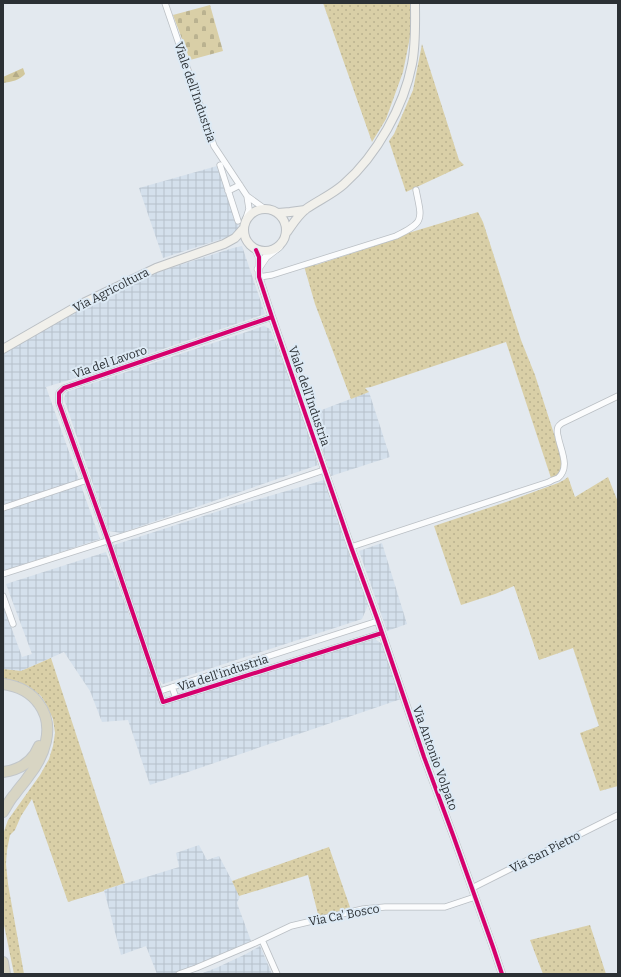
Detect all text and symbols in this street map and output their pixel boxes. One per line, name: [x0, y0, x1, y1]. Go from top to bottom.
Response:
street label: Viale dell'Industria: [171, 40, 219, 144]
street label: Via Agricoltura: [71, 265, 152, 315]
street label: Via del Lavoro: [71, 343, 149, 381]
street label: Viale dell'Industria: [285, 344, 333, 448]
street label: Via dell'industria: [176, 652, 270, 694]
street label: Via Antonio Volpato: [410, 704, 460, 812]
street label: Via San Pietro: [507, 828, 583, 876]
street label: Via Ca' Bosco: [307, 901, 381, 929]

